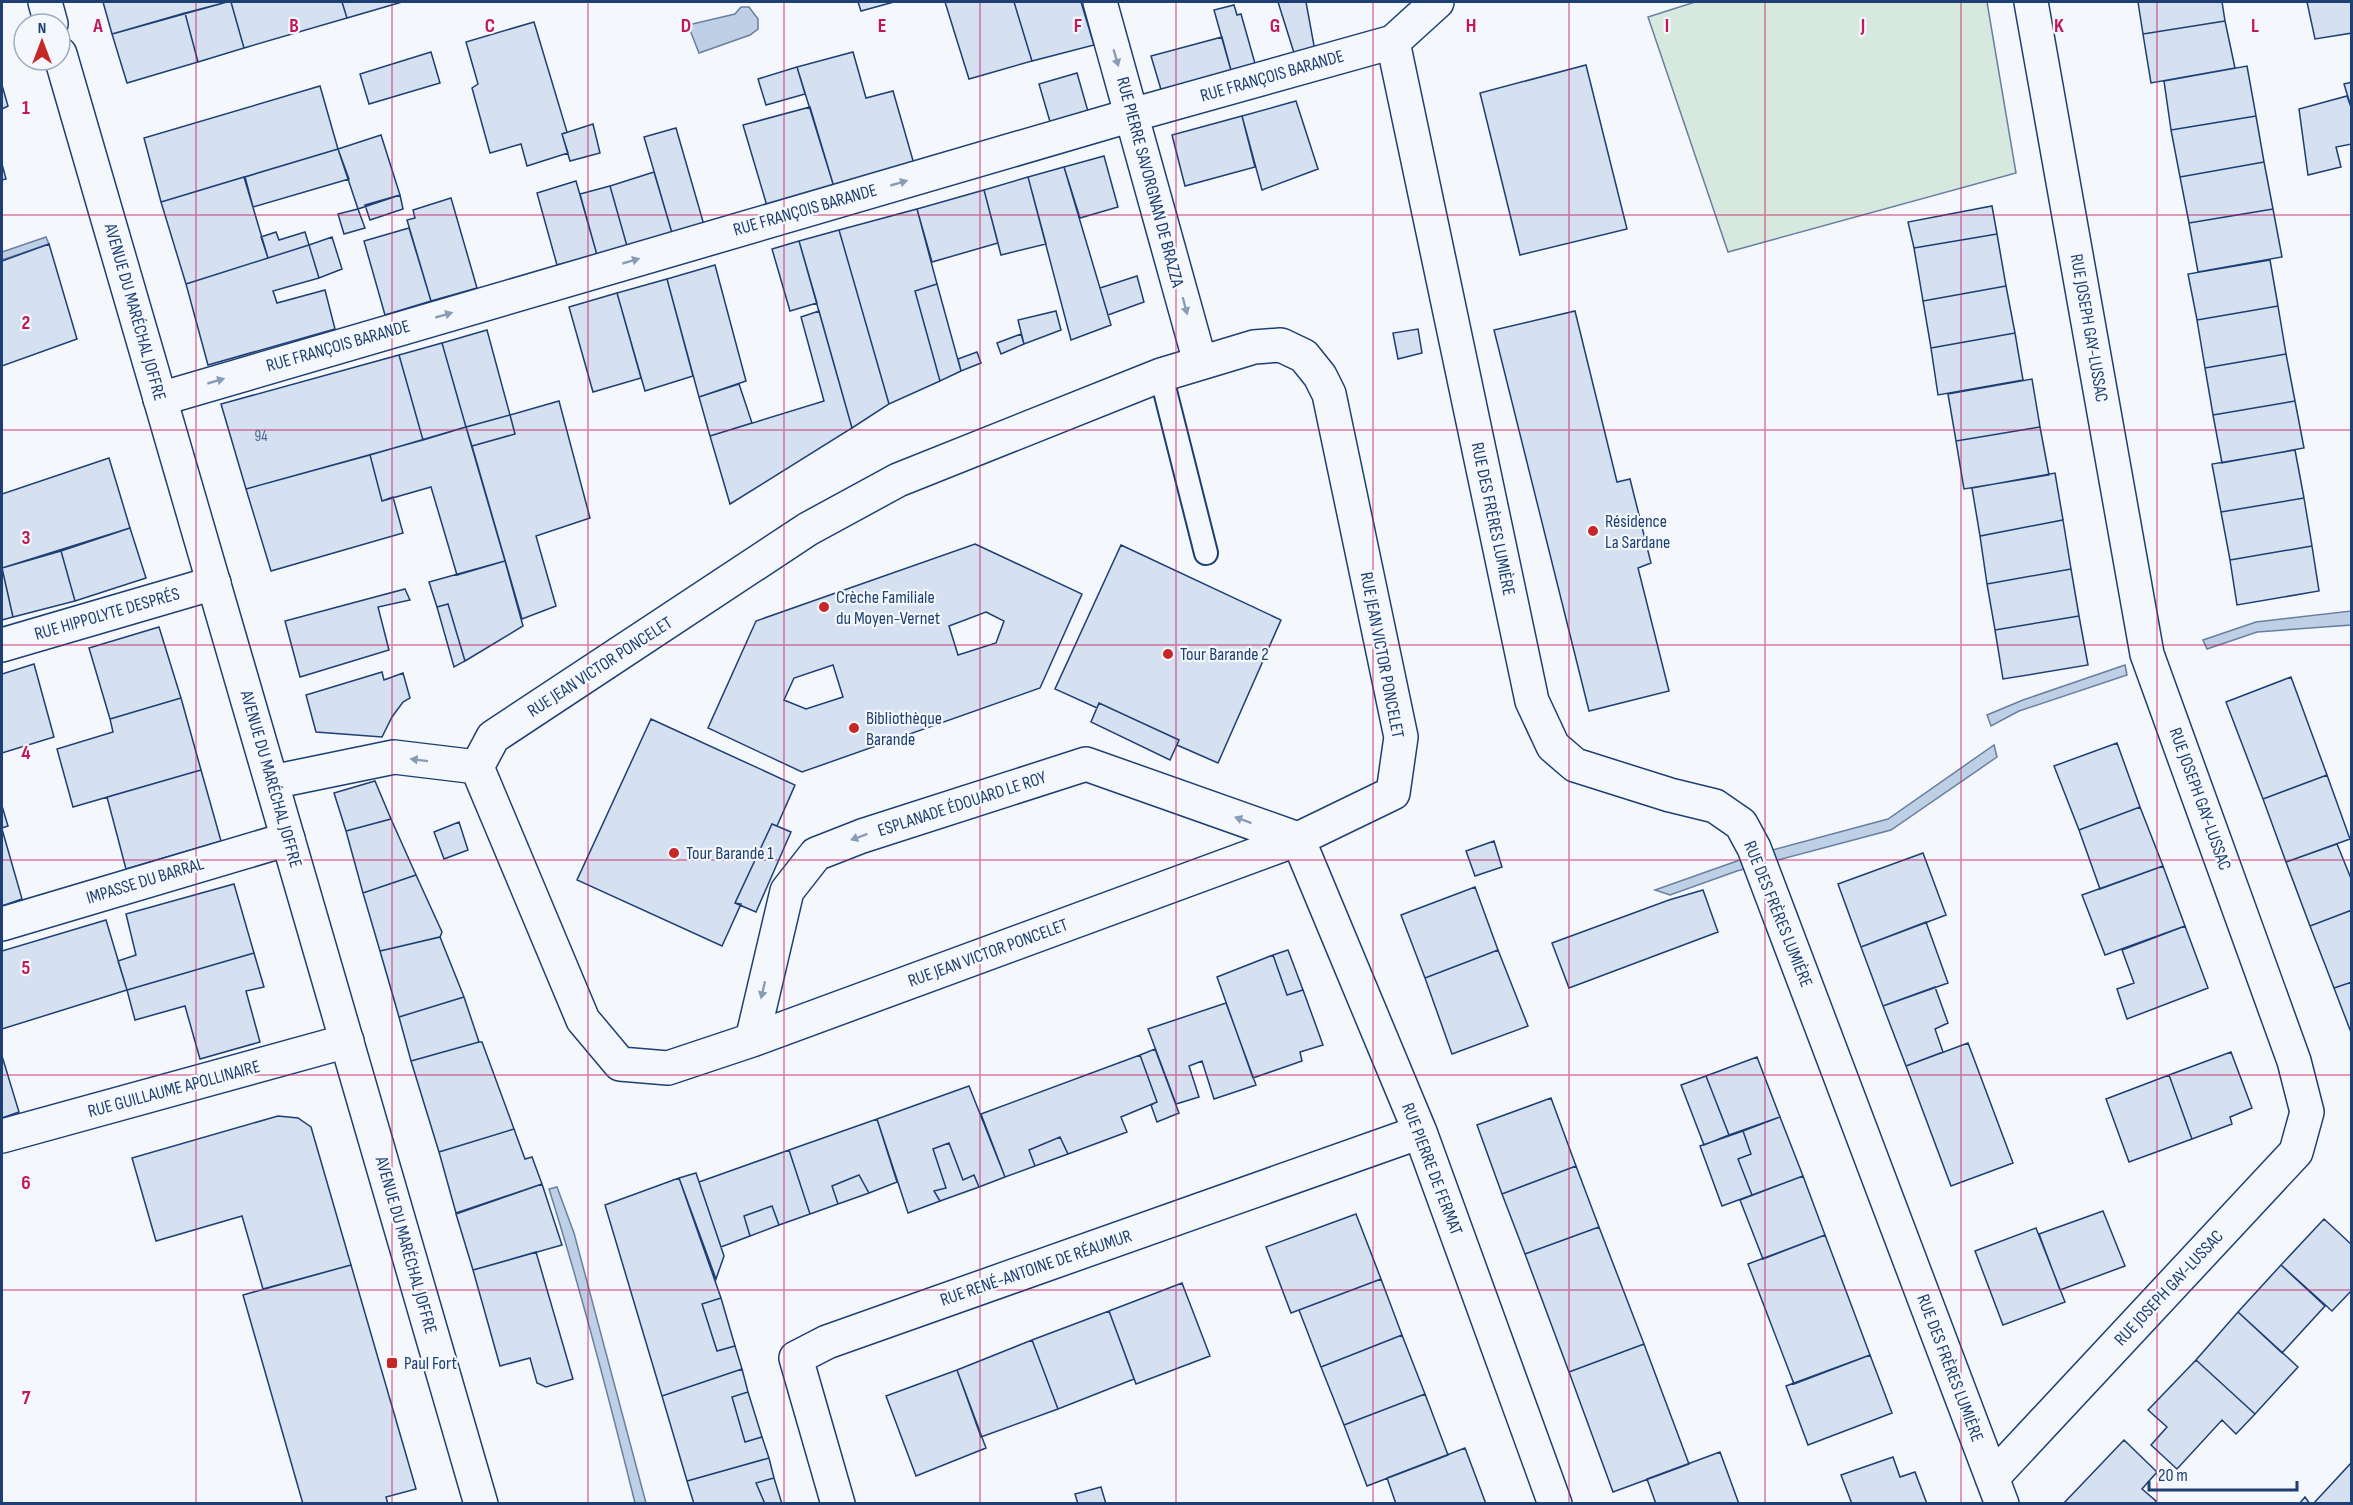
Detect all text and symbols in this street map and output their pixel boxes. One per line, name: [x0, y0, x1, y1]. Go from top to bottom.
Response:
north arrow: [12, 12, 72, 72]
text: A: [92, 14, 103, 38]
text: B: [289, 14, 299, 38]
text: C: [485, 14, 495, 38]
text: D: [681, 14, 691, 38]
text: E: [878, 14, 886, 38]
text: F: [1074, 14, 1082, 38]
text: G: [1270, 14, 1280, 38]
text: H: [1466, 14, 1476, 38]
text: I: [1665, 14, 1669, 38]
text: J: [1860, 14, 1865, 38]
text: K: [2054, 14, 2064, 38]
text: L: [2251, 14, 2259, 38]
text: N: [38, 19, 46, 38]
street label: RUE FRANÇOIS BARANDE: [1198, 45, 1346, 107]
one-way arrow: [1112, 49, 1121, 67]
street label: RUE PIERRE SAVORGNAN DE BRAZZA: [1112, 75, 1188, 290]
text: 1: [22, 96, 30, 120]
one-way arrow: [890, 178, 908, 187]
street label: RUE FRANÇOIS BARANDE: [731, 179, 879, 241]
street label: AVENUE DU MARÉCHAL JOFFRE: [99, 220, 170, 403]
street label: RUE JOSEPH GAY-LUSSAC: [2066, 252, 2112, 404]
one-way arrow: [622, 256, 640, 265]
one-way arrow: [1180, 297, 1190, 315]
one-way arrow: [435, 310, 453, 319]
text: 2: [22, 311, 30, 335]
street label: RUE FRANÇOIS BARANDE: [264, 315, 412, 377]
one-way arrow: [207, 376, 225, 385]
house number: 94: [255, 427, 267, 446]
street label: RUE DES FRÈRES LUMIÈRE: [1466, 440, 1520, 598]
place label: Résidence La Sardane: [1605, 511, 1670, 553]
marker: Résidence La Sardane: [1586, 524, 1600, 538]
text: 3: [22, 526, 31, 550]
street label: RUE JEAN VICTOR PONCELET: [1356, 570, 1408, 740]
street label: RUE HIPPOLYTE DESPRÉS: [32, 583, 182, 645]
place label: Crèche Familiale du Moyen-Vernet: [836, 587, 941, 629]
marker: Crèche Familiale du Moyen-Vernet: [817, 600, 831, 614]
street label: RUE JEAN VICTOR PONCELET: [524, 612, 676, 722]
place label: Tour Barande 2: [1180, 644, 1269, 665]
marker: Tour Barande 2: [1161, 647, 1175, 661]
street label: AVENUE DU MARÉCHAL JOFFRE: [235, 687, 306, 870]
place label: Bibliothèque Barande: [866, 708, 942, 750]
marker: Bibliothèque Barande: [847, 721, 861, 735]
street label: RUE JOSEPH GAY-LUSSAC: [2164, 725, 2236, 873]
text: 4: [21, 741, 31, 765]
one-way arrow: [409, 755, 428, 765]
street label: ESPLANADE ÉDOUARD LE ROY: [875, 767, 1049, 841]
one-way arrow: [1234, 814, 1252, 824]
one-way arrow: [850, 833, 868, 843]
street label: RUE DES FRÈRES LUMIÈRE: [1739, 838, 1817, 990]
place label: Tour Barande 1: [686, 843, 774, 864]
marker: Tour Barande 1: [667, 846, 681, 860]
street label: IMPASSE DU BARRAL: [84, 853, 207, 909]
street label: RUE JEAN VICTOR PONCELET: [905, 914, 1071, 992]
text: 5: [22, 956, 31, 980]
one-way arrow: [758, 981, 768, 999]
street label: RUE GUILLAUME APOLLINAIRE: [86, 1056, 262, 1122]
street label: RUE PIERRE DE FERMAT: [1397, 1100, 1467, 1238]
street label: AVENUE DU MARÉCHAL JOFFRE: [370, 1153, 441, 1336]
text: 6: [21, 1171, 31, 1195]
street label: RUE RENÉ-ANTOINE DE RÉAUMUR: [938, 1225, 1134, 1311]
street label: RUE JOSEPH GAY-LUSSAC: [2110, 1226, 2228, 1350]
street label: RUE DES FRÈRES LUMIÈRE: [1912, 1291, 1988, 1445]
place label: Paul Fort: [404, 1353, 457, 1374]
marker: Paul Fort: [385, 1356, 399, 1370]
text: 7: [22, 1386, 31, 1410]
scale bar: [2149, 1454, 2298, 1492]
text: 20 m: [2158, 1465, 2188, 1486]

